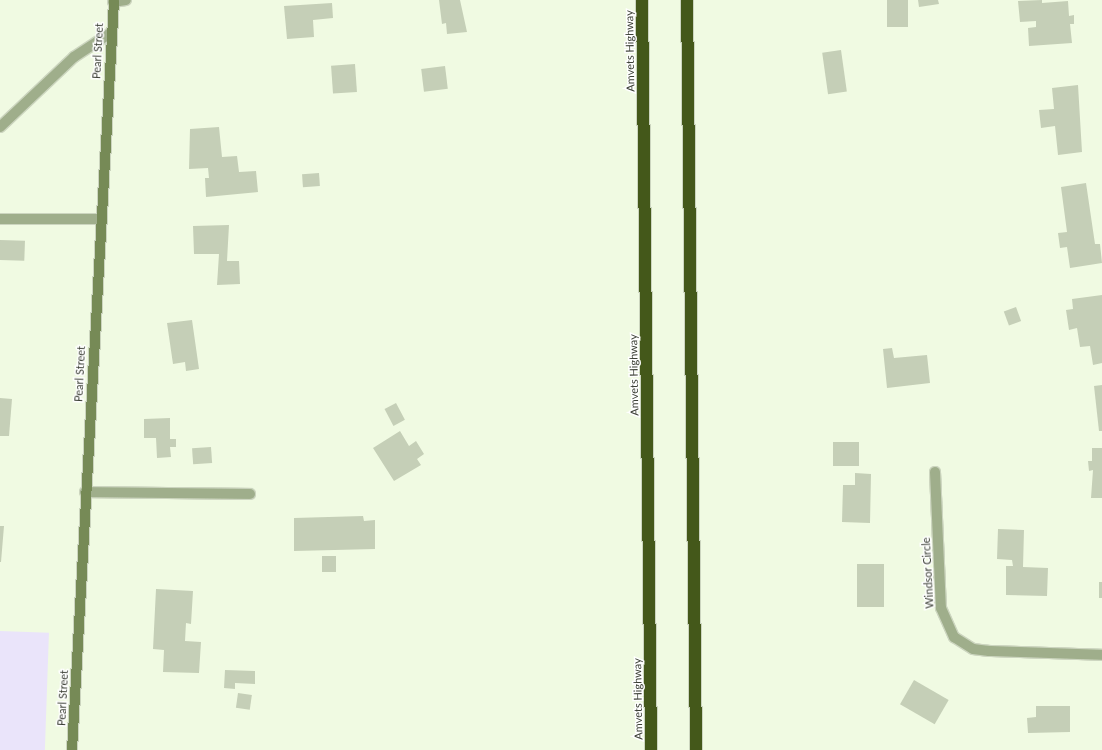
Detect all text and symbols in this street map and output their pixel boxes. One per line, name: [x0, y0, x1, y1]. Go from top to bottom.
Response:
street label: Amvets Highway: [623, 10, 637, 92]
street label: Pearl Street: [90, 23, 106, 79]
street label: Amvets Highway: [627, 334, 641, 416]
street label: Pearl Street: [72, 346, 88, 402]
street label: Windsor Circle: [920, 537, 936, 609]
street label: Amvets Highway: [631, 658, 645, 740]
street label: Pearl Street: [55, 670, 71, 726]

